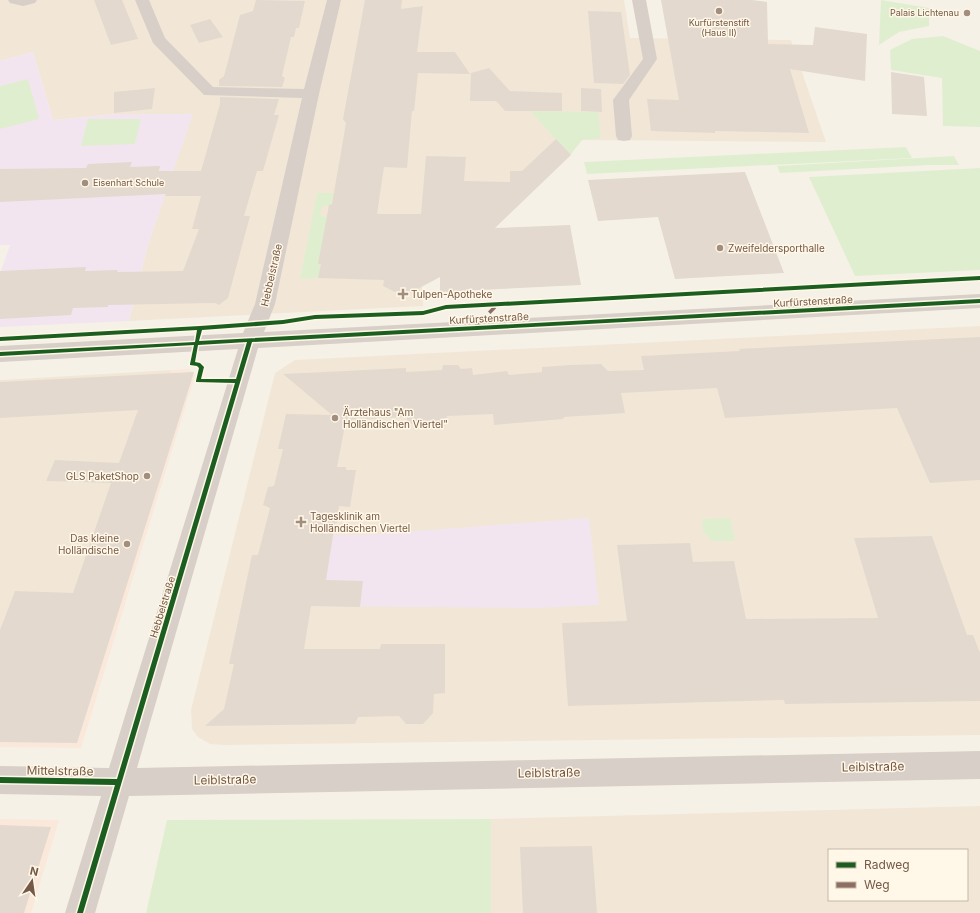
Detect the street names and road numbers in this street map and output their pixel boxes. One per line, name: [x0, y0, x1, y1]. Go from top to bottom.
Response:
street label: Hebbelstraße: [258, 242, 284, 307]
street label: Kurfürstenstraße: [773, 293, 853, 309]
street label: Kurfürstenstraße: [449, 310, 529, 326]
street label: Hebbelstraße: [147, 575, 177, 639]
street label: Leiblstraße: [841, 758, 905, 775]
street label: Mittelstraße: [26, 762, 94, 779]
street label: Leiblstraße: [517, 764, 581, 781]
street label: Leiblstraße: [193, 771, 257, 788]

